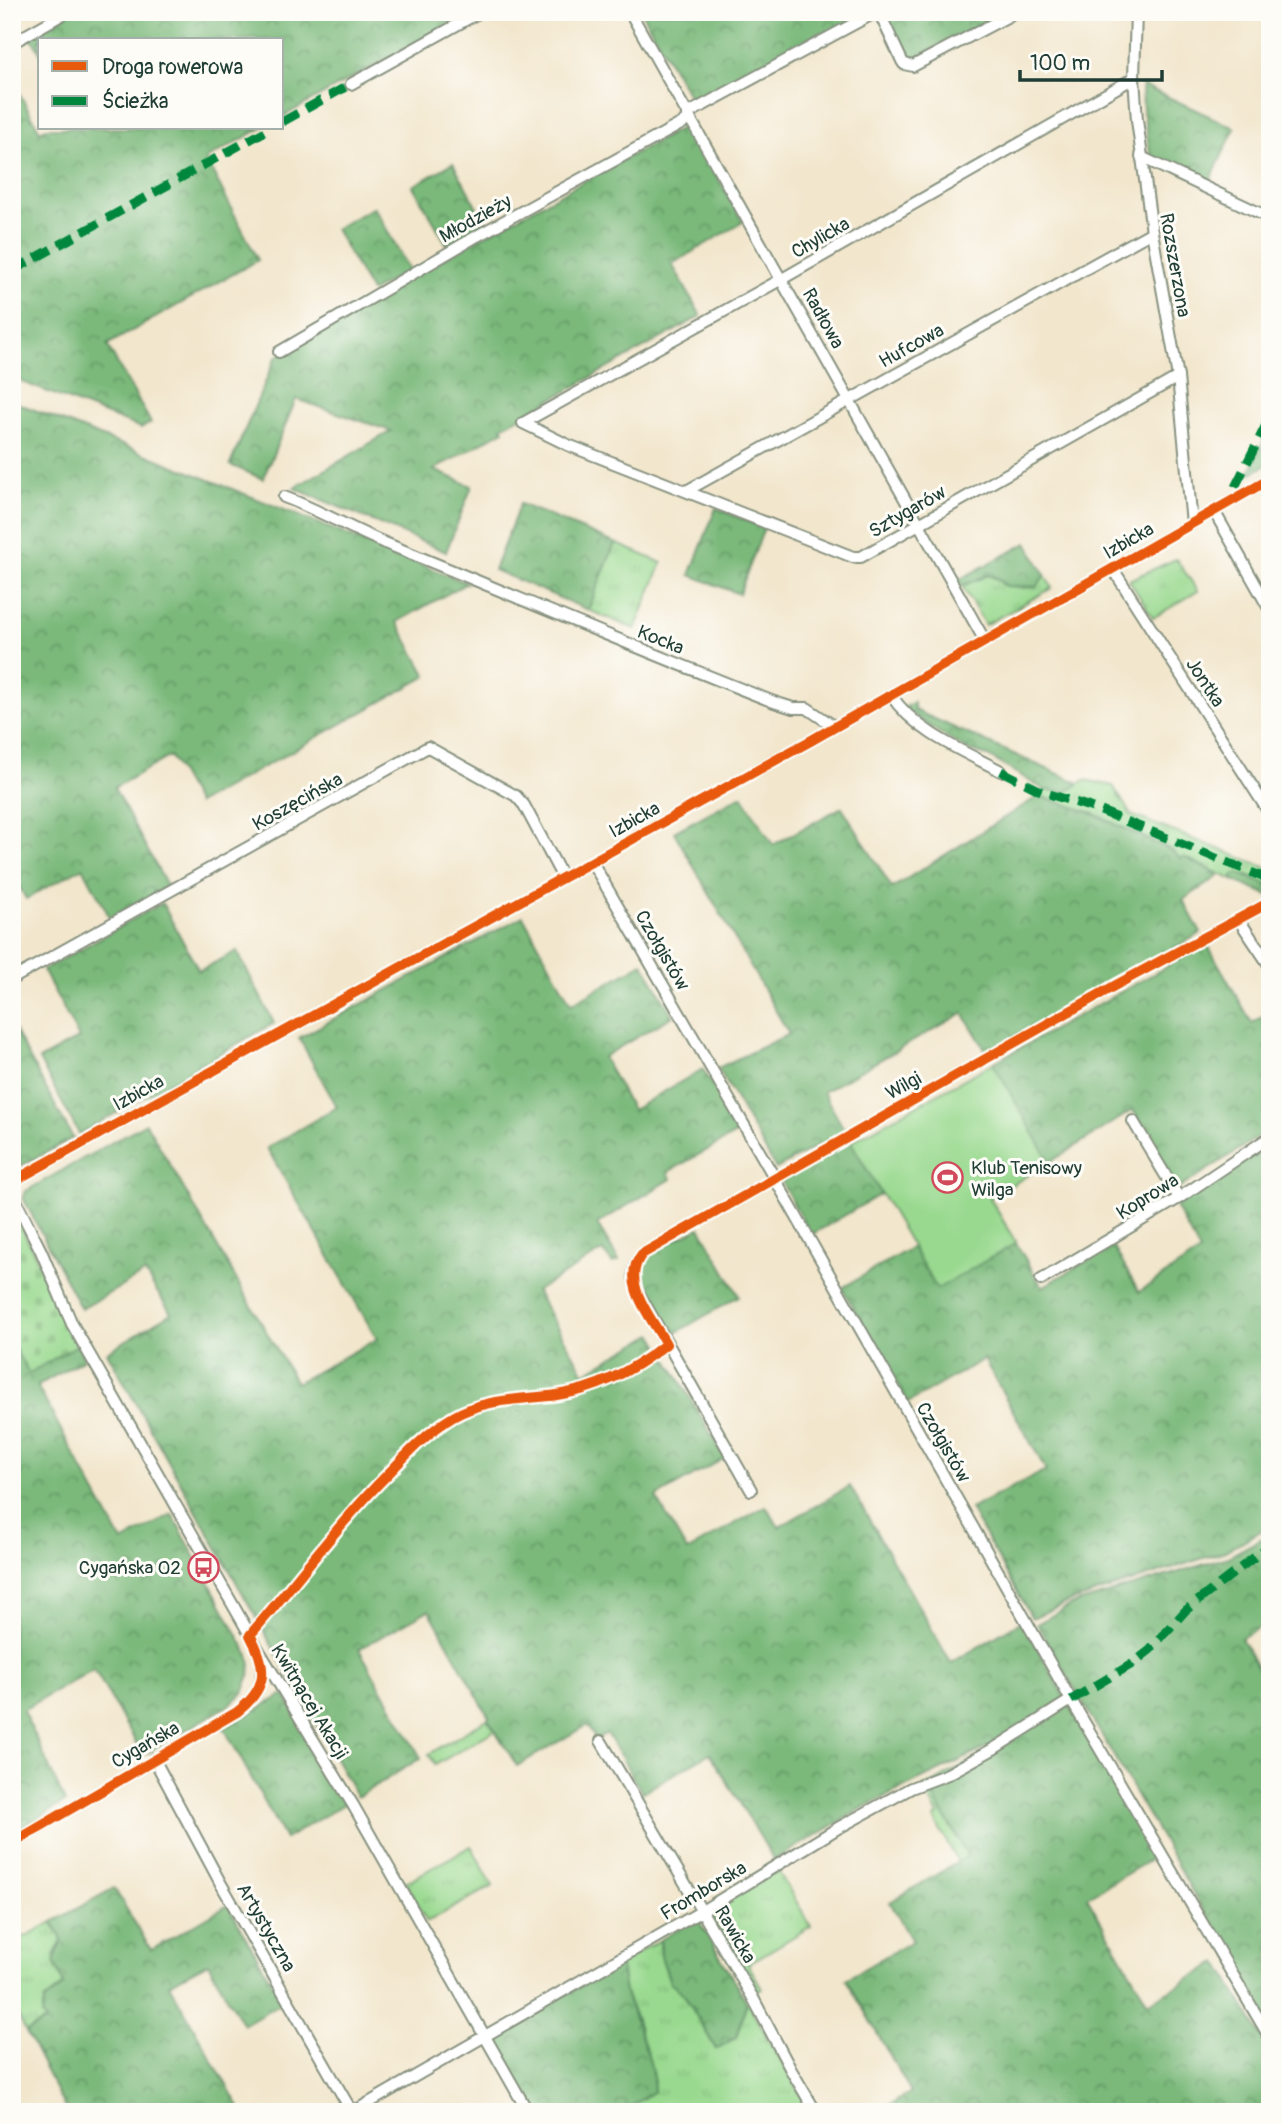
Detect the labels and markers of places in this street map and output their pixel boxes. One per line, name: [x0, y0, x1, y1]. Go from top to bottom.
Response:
place label: Klub Tenisowy Wilga: [971, 1156, 1082, 1202]
sports icon: Klub Tenisowy Wilga: [931, 1161, 965, 1195]
bus stop icon: Cygańska 02: [187, 1550, 221, 1584]
place label: Cygańska 02: [79, 1556, 181, 1580]

